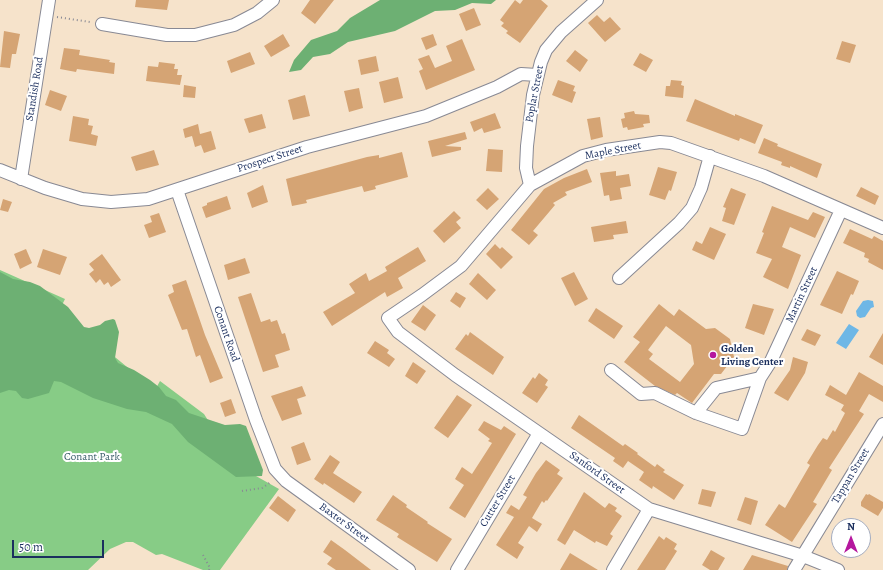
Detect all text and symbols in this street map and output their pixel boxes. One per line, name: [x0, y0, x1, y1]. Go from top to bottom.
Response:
street label: Standish Road: [23, 56, 47, 122]
street label: Poplar Street: [523, 64, 547, 124]
street label: Maple Street: [584, 139, 642, 163]
street label: Prospect Street: [236, 142, 304, 176]
street label: Martin Street: [783, 265, 821, 325]
street label: Conant Road: [210, 304, 242, 364]
place label: Golden Living Center: [721, 342, 783, 368]
marker: Golden Living Center: [708, 350, 718, 360]
street label: Tappan Street: [829, 446, 873, 506]
street label: Sanford Street: [567, 449, 627, 497]
park label: Conant Park: [64, 450, 120, 464]
street label: Cutter Street: [477, 473, 519, 529]
street label: Baxter Street: [316, 500, 372, 546]
north arrow: [831, 518, 871, 558]
text: N: [847, 519, 855, 534]
scale bar: [14, 532, 106, 558]
text: 50 m: [19, 539, 43, 555]

